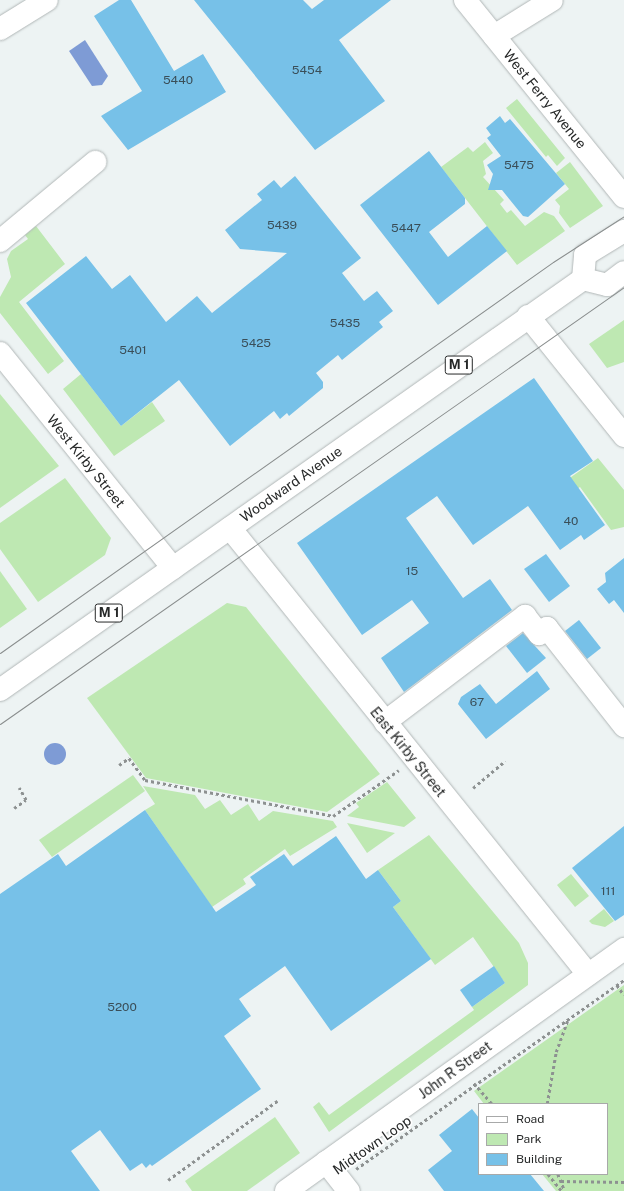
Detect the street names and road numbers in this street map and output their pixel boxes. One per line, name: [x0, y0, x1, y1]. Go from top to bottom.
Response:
street label: West Ferry Avenue: [500, 46, 590, 152]
road number: M 1: [444, 354, 474, 376]
street label: West Kirby Street: [43, 411, 129, 511]
street label: Woodward Avenue: [237, 443, 345, 525]
road number: M 1: [94, 602, 124, 624]
street label: East Kirby Street: [367, 704, 449, 800]
street label: John R Street: [415, 1038, 495, 1102]
street label: Midtown Loop: [330, 1112, 414, 1178]

